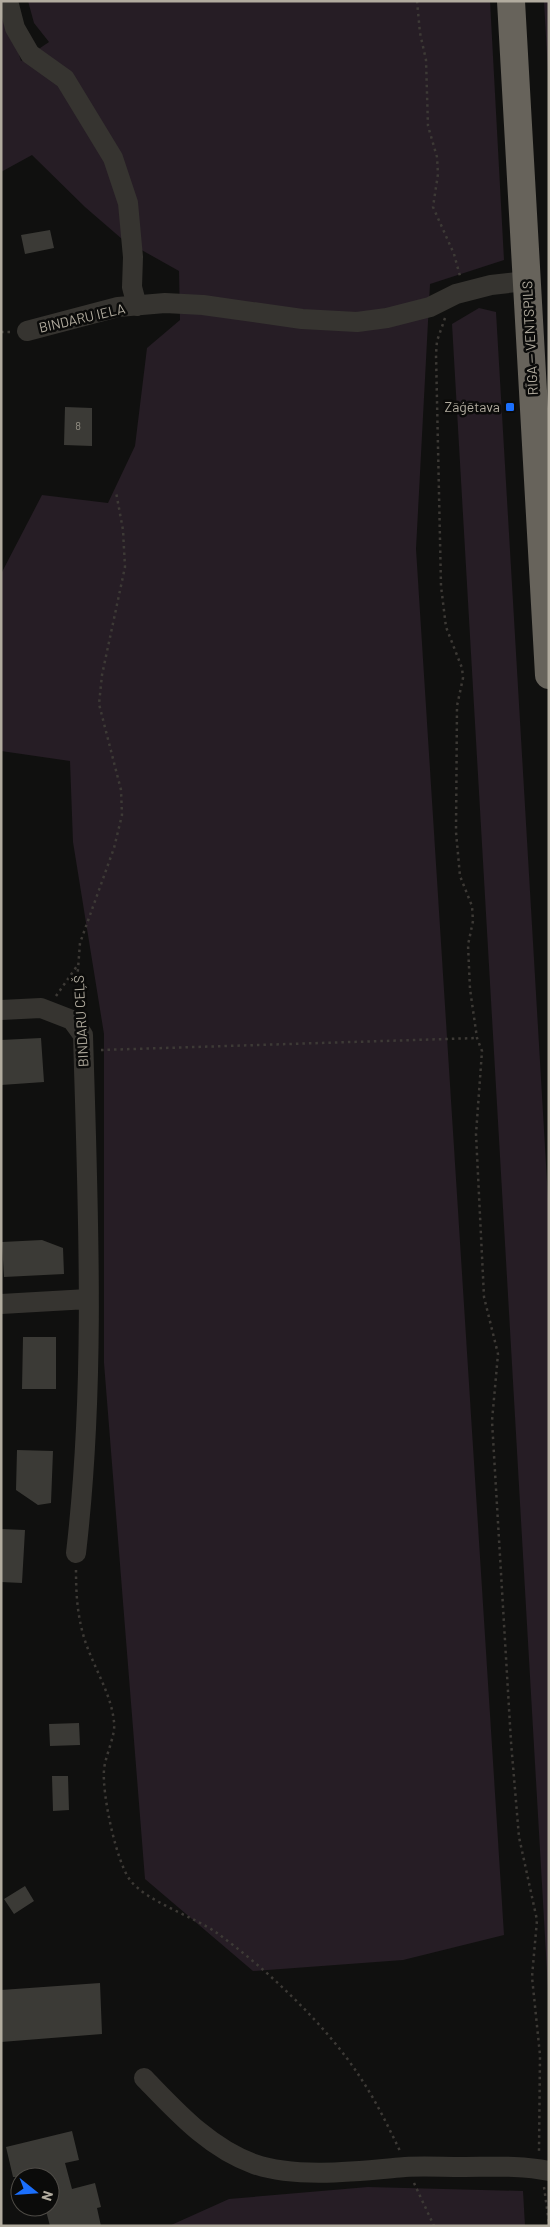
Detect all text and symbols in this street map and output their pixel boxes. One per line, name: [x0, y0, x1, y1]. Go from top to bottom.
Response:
street label: RĪGA — VENTSPILS: [518, 280, 541, 396]
street label: BINDARU IELA: [37, 299, 127, 336]
place label: Zāģētava: [445, 398, 500, 415]
marker: Zāģētava: [504, 401, 516, 413]
house number: 8: [75, 419, 81, 432]
street label: BINDARU CEĻŠ: [70, 975, 91, 1067]
north arrow: [10, 2167, 60, 2217]
text: N: [38, 2189, 57, 2203]

